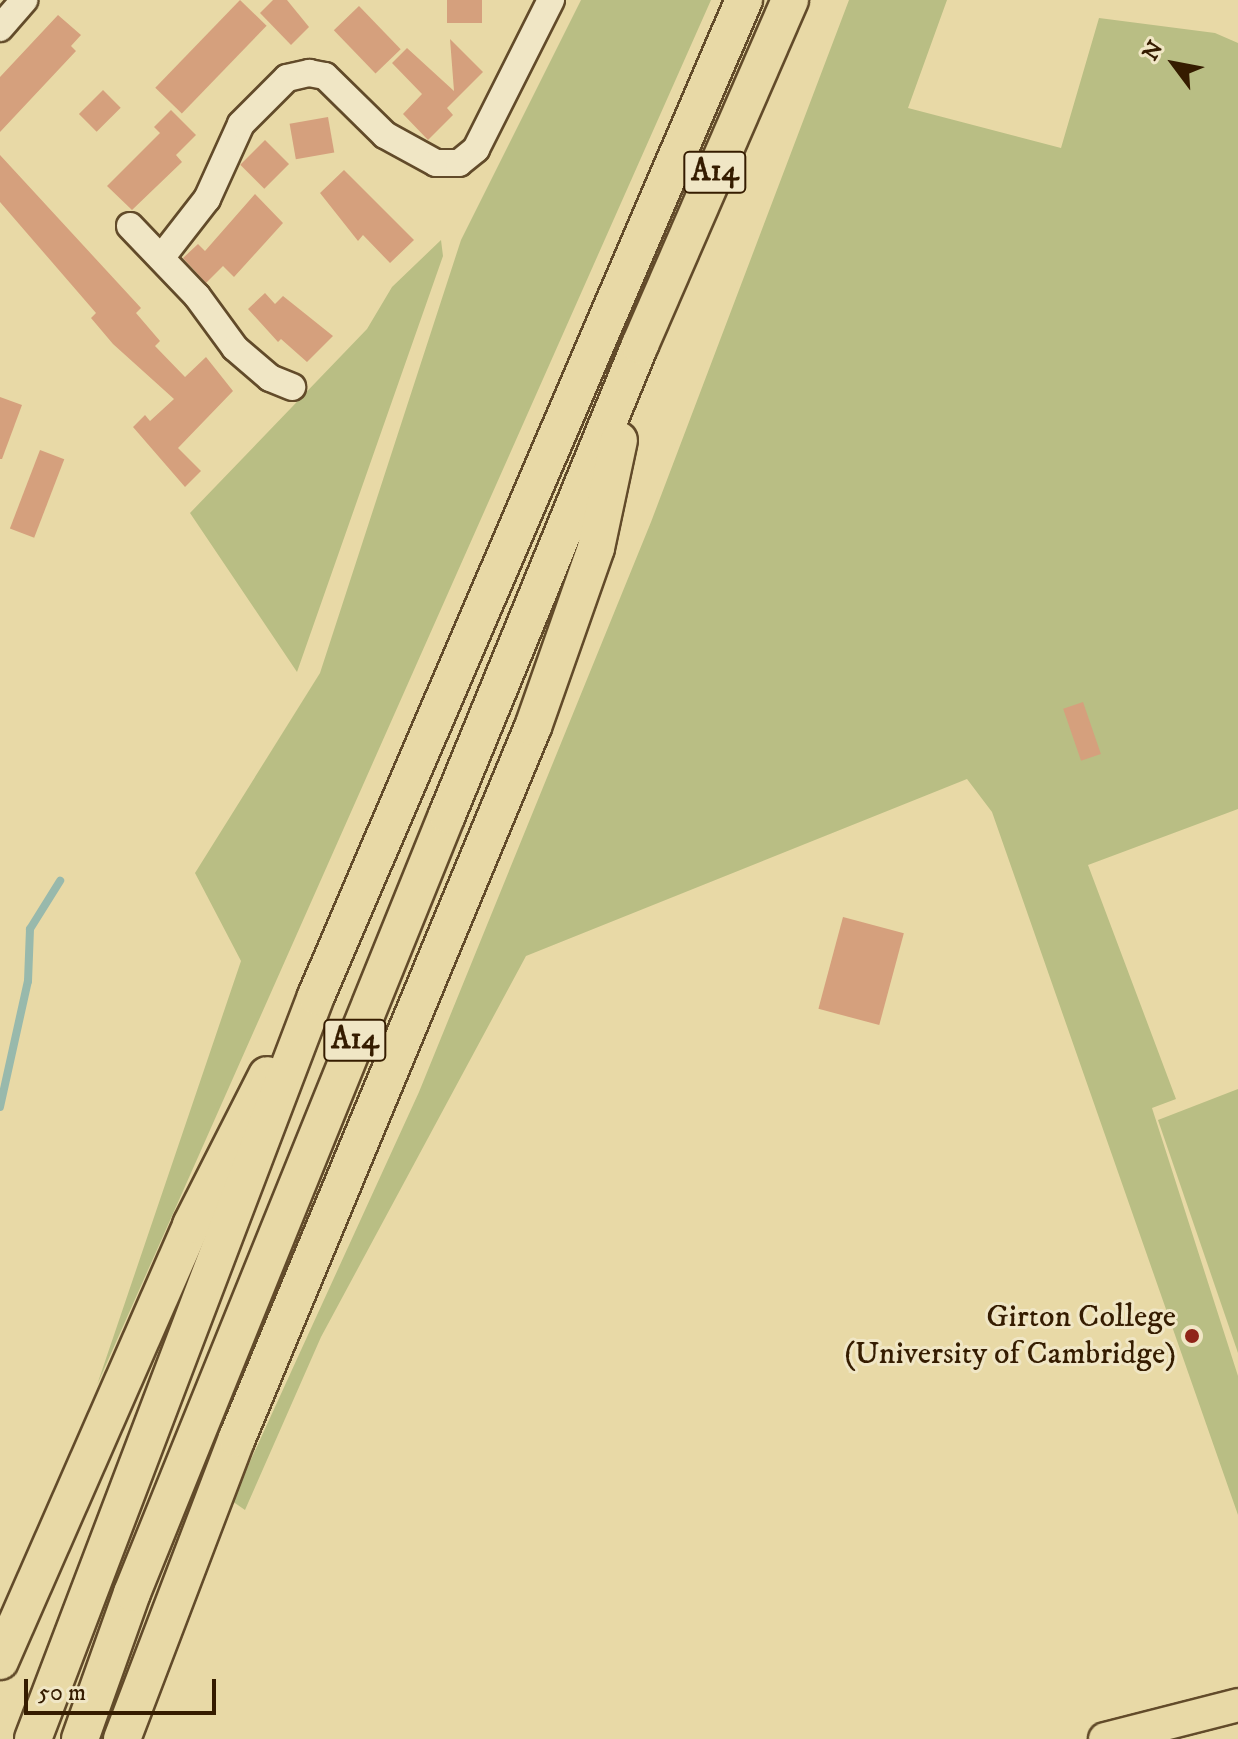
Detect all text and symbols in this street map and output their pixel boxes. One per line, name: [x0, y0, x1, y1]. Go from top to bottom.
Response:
north arrow: [1134, 24, 1214, 104]
text: N: [1137, 36, 1169, 66]
road number: A14: [683, 146, 747, 198]
road number: A14: [323, 1014, 387, 1066]
place label: Girton College (University of Cambridge): [844, 1299, 1176, 1374]
marker: Girton College (University of Cambridge): [1183, 1327, 1201, 1345]
scale bar: [28, 1663, 220, 1713]
text: 50 m: [38, 1678, 86, 1708]

